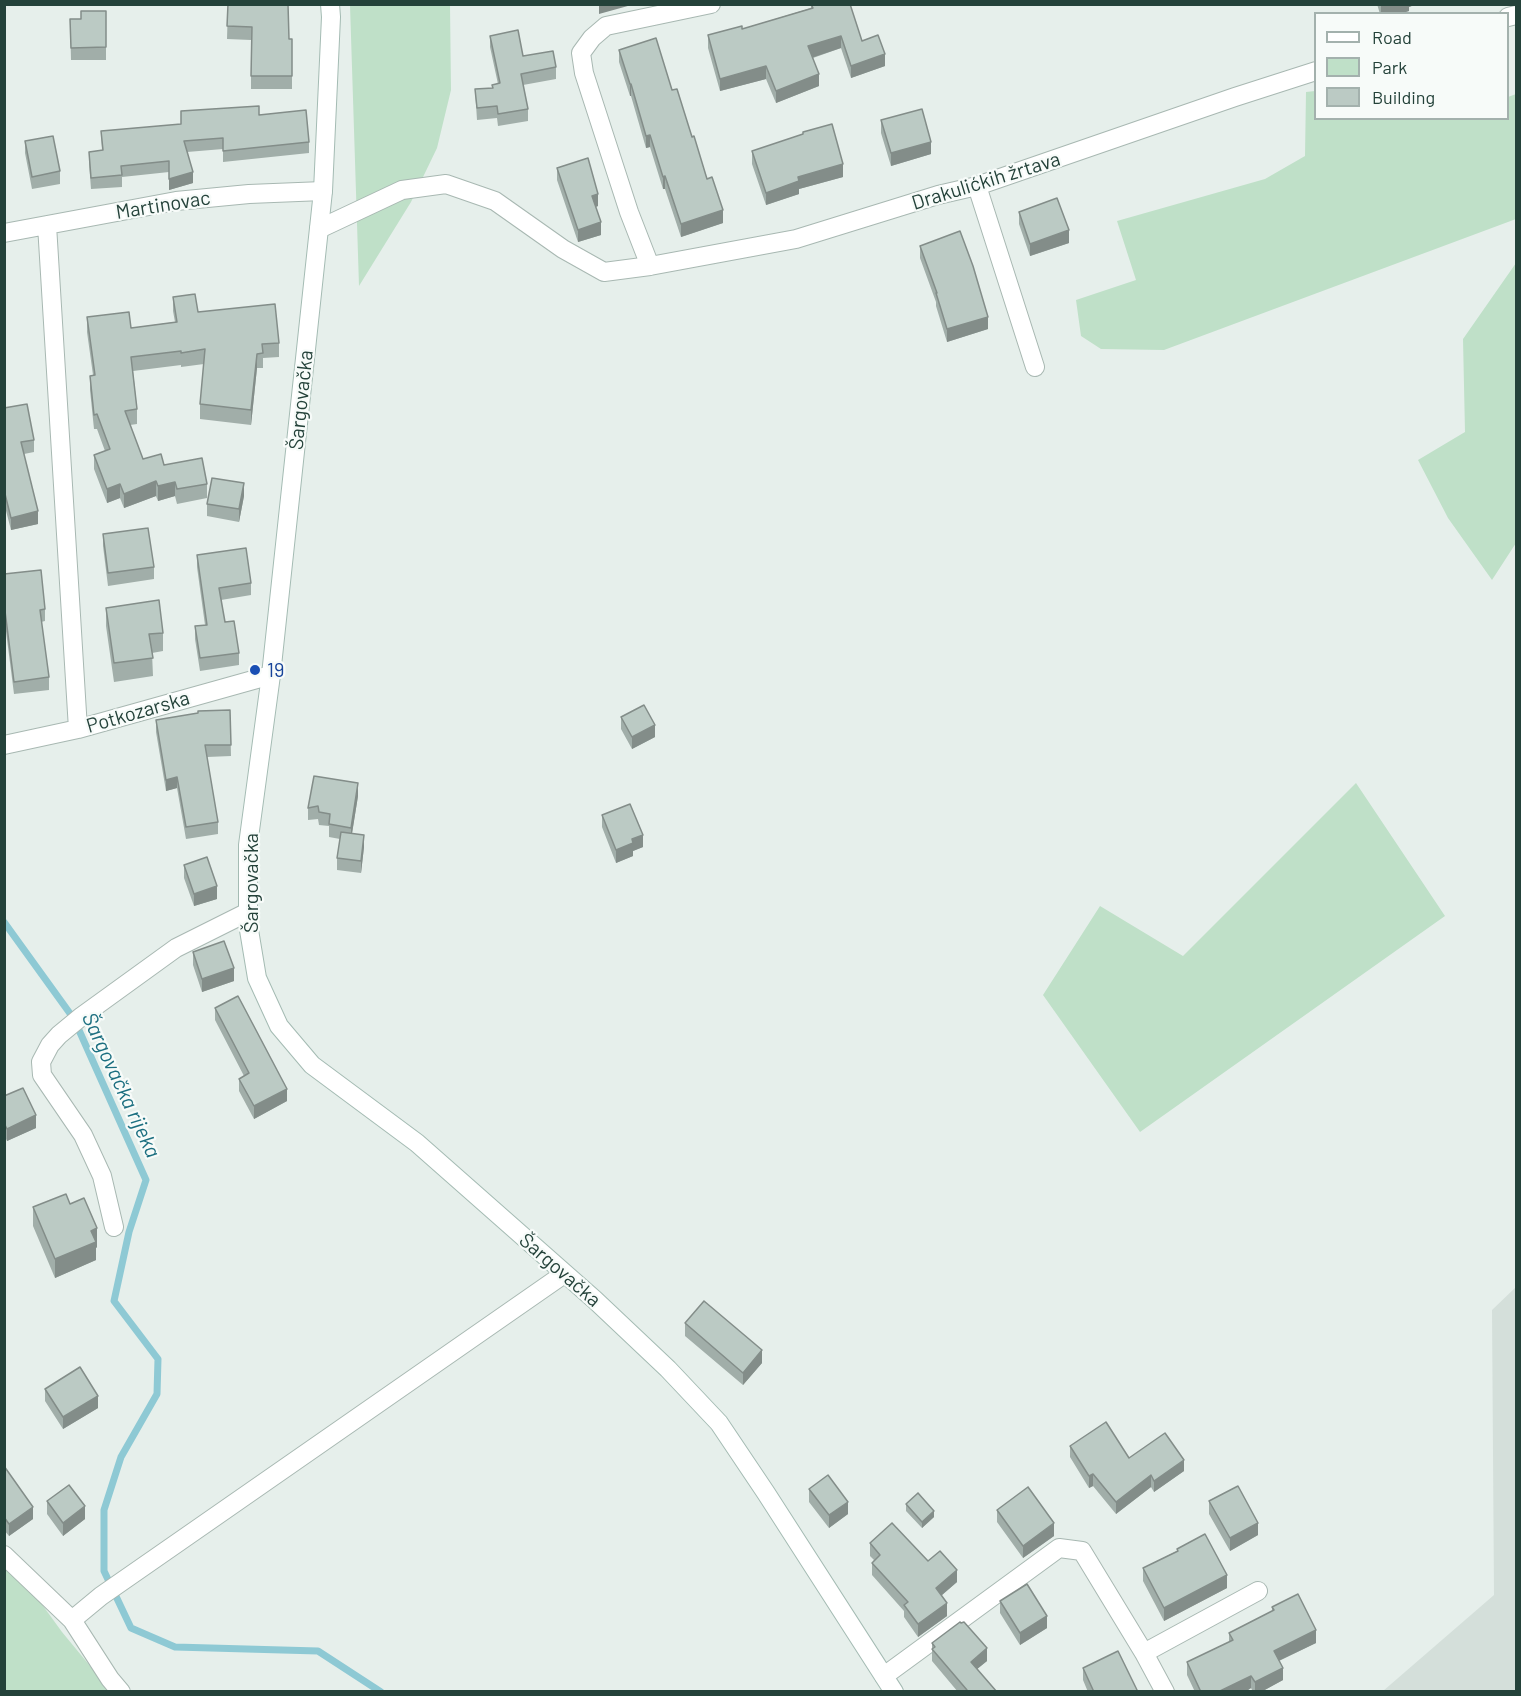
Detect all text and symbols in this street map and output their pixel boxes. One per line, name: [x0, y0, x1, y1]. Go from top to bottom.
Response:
legend: [1314, 12, 1509, 120]
text: Road: [1372, 26, 1412, 48]
text: Park: [1372, 56, 1407, 78]
text: Building: [1372, 86, 1435, 108]
street label: Drakulićkih žrtava: [909, 147, 1063, 215]
street label: Martinovac: [114, 186, 212, 224]
street label: Šargovačka: [284, 349, 318, 451]
place label: 19: [267, 658, 284, 682]
marker: 19: [248, 663, 262, 677]
street label: Potkozarska: [84, 686, 192, 738]
street label: Šargovačka: [239, 833, 263, 933]
water label: Šargovačka rijeka: [76, 1008, 166, 1162]
street label: Šargovačka: [514, 1228, 606, 1312]

